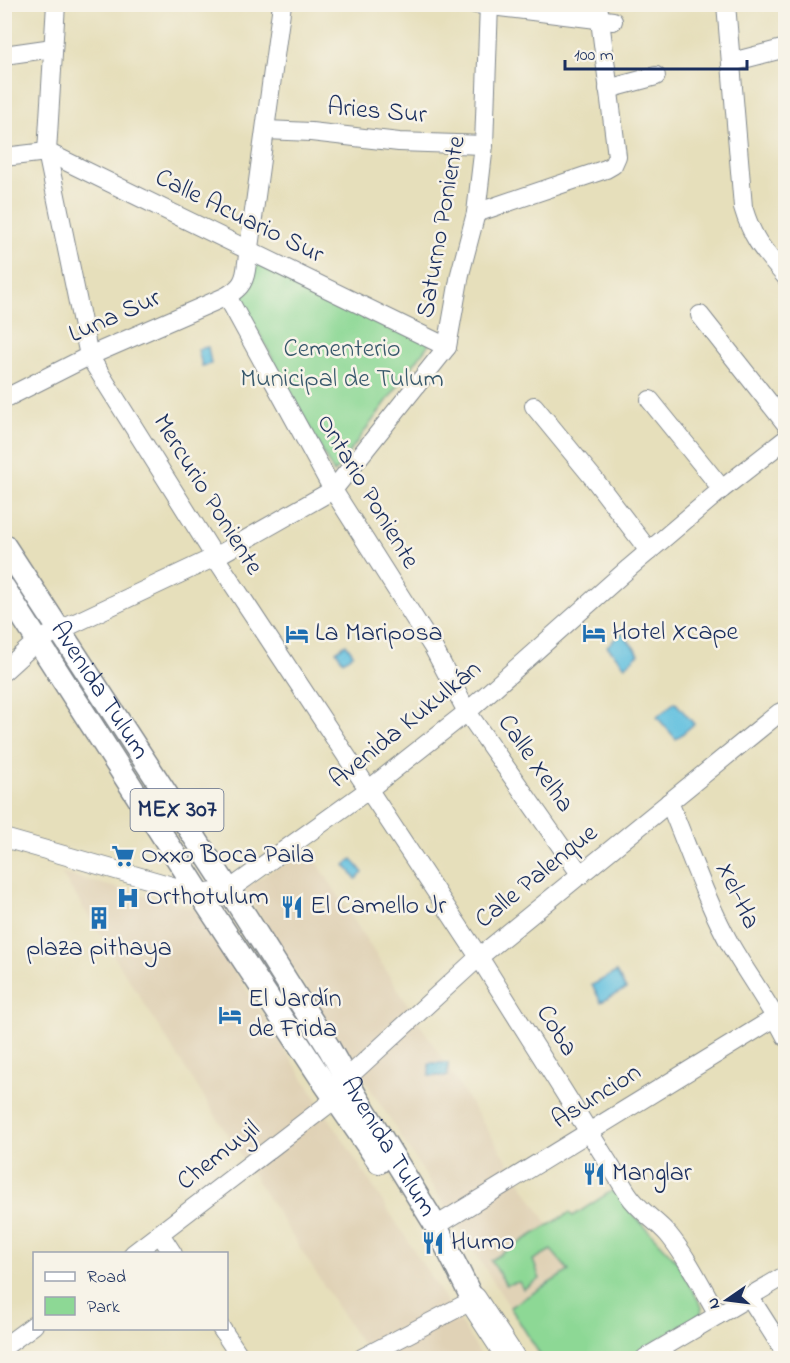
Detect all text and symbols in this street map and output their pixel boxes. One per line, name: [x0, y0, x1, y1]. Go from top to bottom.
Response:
scale bar: [565, 33, 746, 71]
text: 100 m: [574, 43, 614, 69]
street label: Aries Sur: [326, 89, 429, 135]
street label: Saturno Poniente: [407, 132, 477, 321]
street label: Calle Acuario Sur: [148, 160, 331, 275]
street label: Luna Sur: [63, 279, 168, 354]
park label: Cementerio Municipal de Tulum: [240, 331, 444, 399]
street label: Mercurio Poniente: [142, 407, 272, 583]
street label: Ontario Poniente: [306, 407, 428, 577]
street label: Avenida Tulum: [40, 614, 158, 768]
place label: Hotel Xcape: [612, 614, 739, 652]
place label: La Mariposa: [315, 615, 443, 653]
hotel icon: Hotel Xcape: [581, 620, 607, 646]
hotel icon: La Mariposa: [284, 621, 310, 647]
street label: Avenida Kukulkán: [322, 652, 490, 798]
street label: Calle Xelha: [487, 707, 583, 821]
road number: MEX 307: [130, 789, 224, 831]
street label: Calle Palenque: [467, 815, 607, 939]
place label: Oxxo Boca Paila: [141, 837, 314, 875]
supermarket icon: Oxxo Boca Paila: [110, 843, 136, 869]
street label: Xel-Ha: [705, 856, 769, 936]
place label: Orthotulum: [146, 879, 269, 917]
hospital icon: Orthotulum: [115, 885, 141, 911]
place label: El Camello Jr: [310, 888, 447, 926]
restaurant icon: El Camello Jr: [279, 894, 305, 920]
building icon: plaza pithaya: [86, 905, 112, 931]
place label: plaza pithaya: [26, 930, 172, 968]
place label: El Jardín de Frida: [248, 981, 342, 1049]
street label: Coba: [525, 998, 587, 1064]
hotel icon: El Jardín de Frida: [217, 1002, 243, 1028]
street label: Asuncion: [545, 1055, 649, 1139]
street label: Avenida Tulum: [330, 1070, 445, 1225]
street label: Chemuyil: [169, 1111, 269, 1201]
place label: Manglar: [612, 1155, 693, 1193]
restaurant icon: Manglar: [581, 1161, 607, 1187]
place label: Humo: [451, 1224, 515, 1262]
restaurant icon: Humo: [420, 1230, 446, 1256]
legend: [33, 1252, 228, 1330]
text: Road: [87, 1265, 126, 1291]
north arrow: [697, 1270, 757, 1330]
text: Park: [87, 1295, 120, 1321]
text: N: [701, 1295, 727, 1311]

